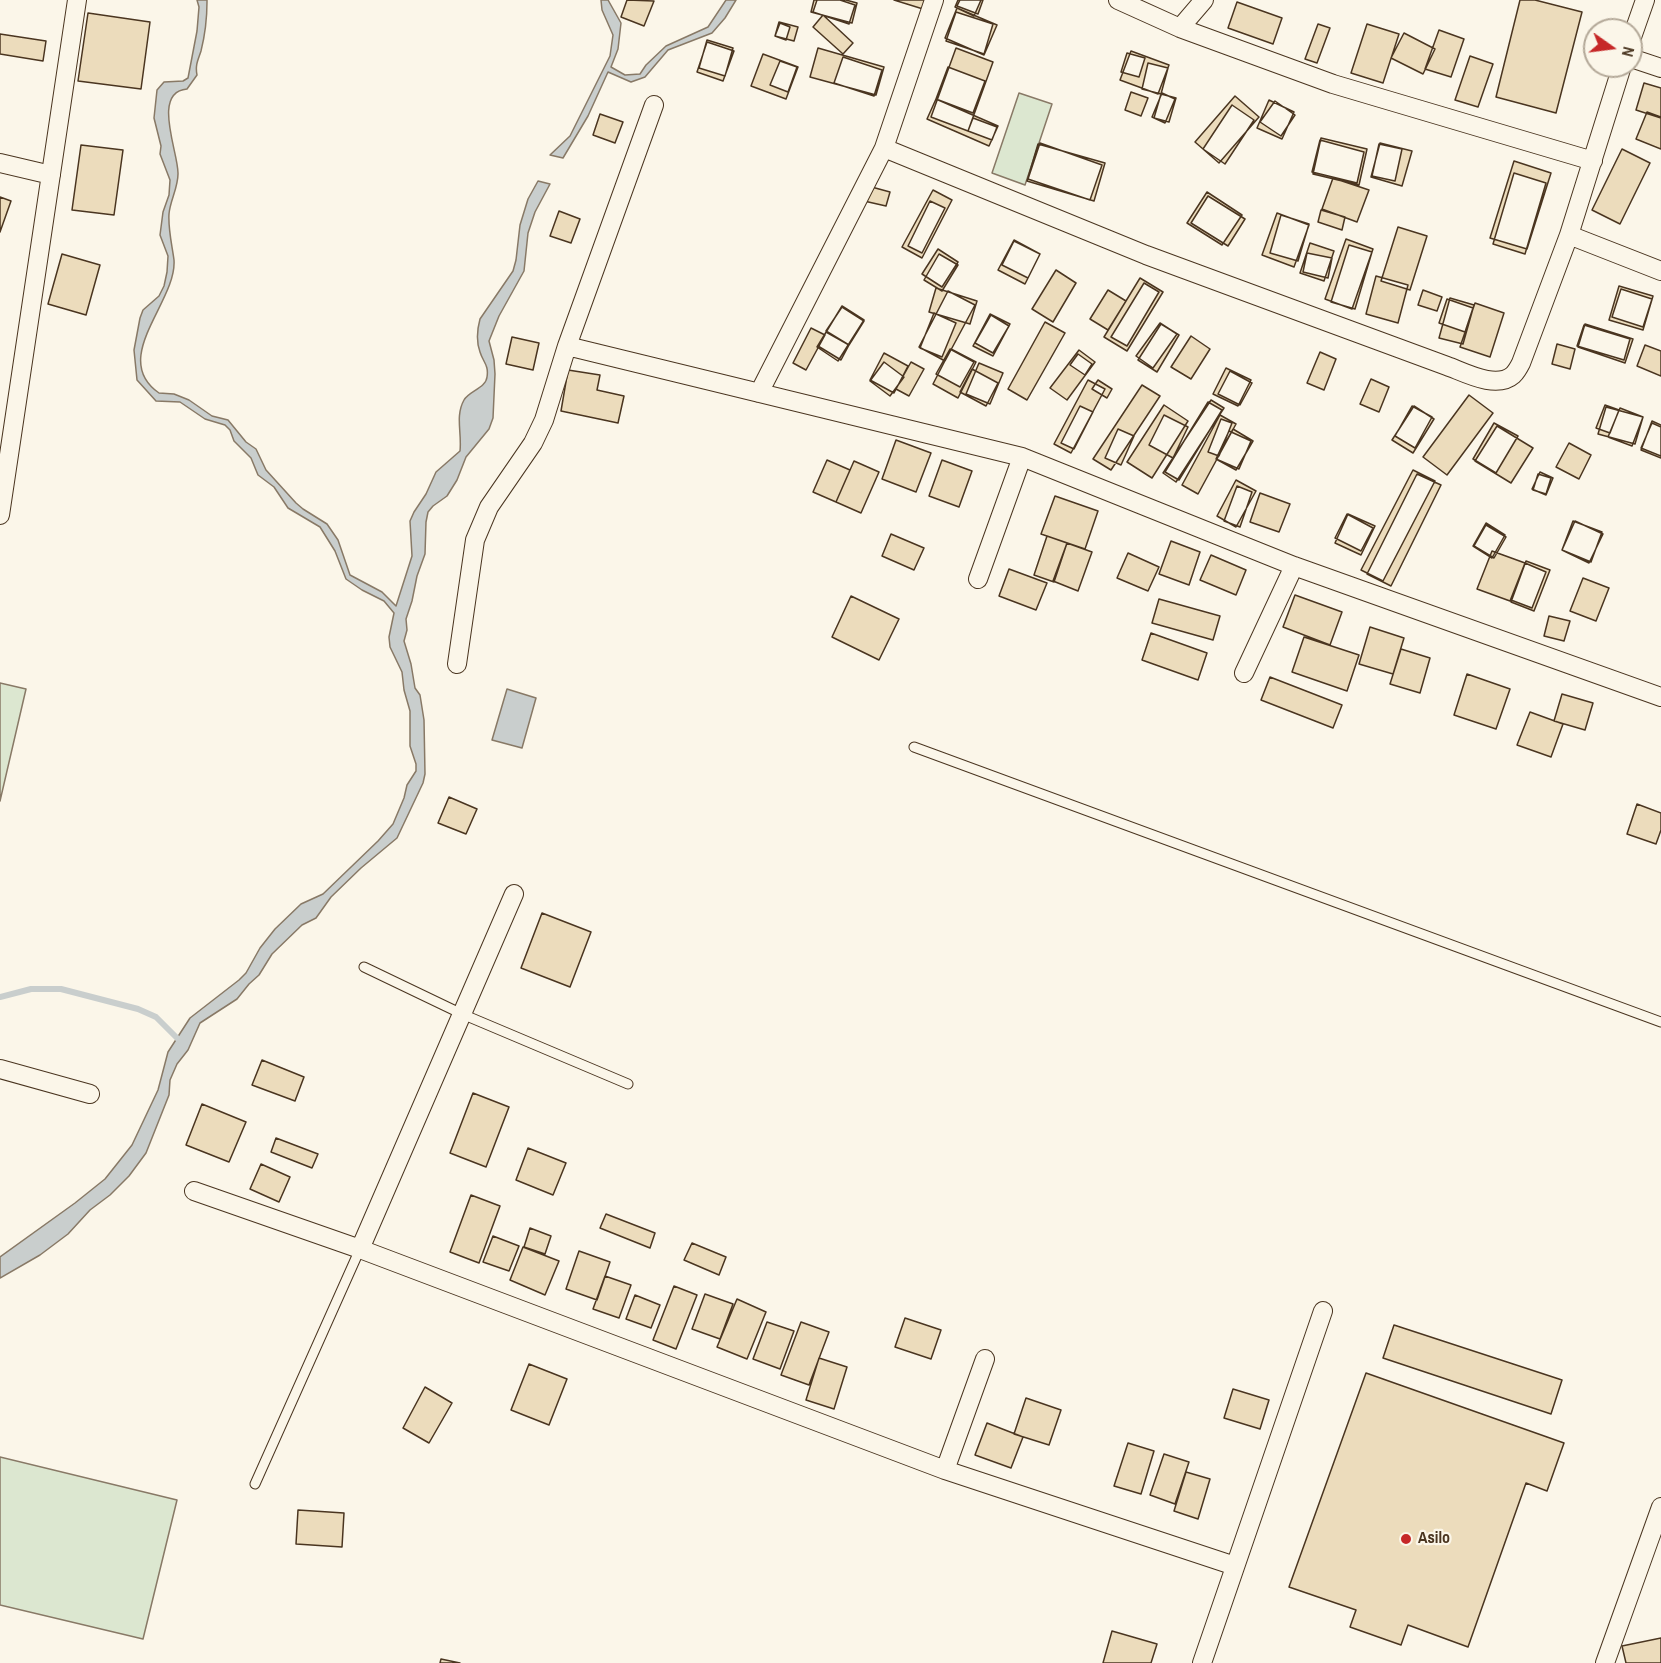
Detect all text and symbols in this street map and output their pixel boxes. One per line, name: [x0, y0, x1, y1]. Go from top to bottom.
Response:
north arrow: [1583, 18, 1643, 78]
text: N: [1617, 45, 1640, 59]
place label: Asilo: [1418, 1529, 1450, 1549]
marker: Asilo: [1399, 1532, 1413, 1546]

